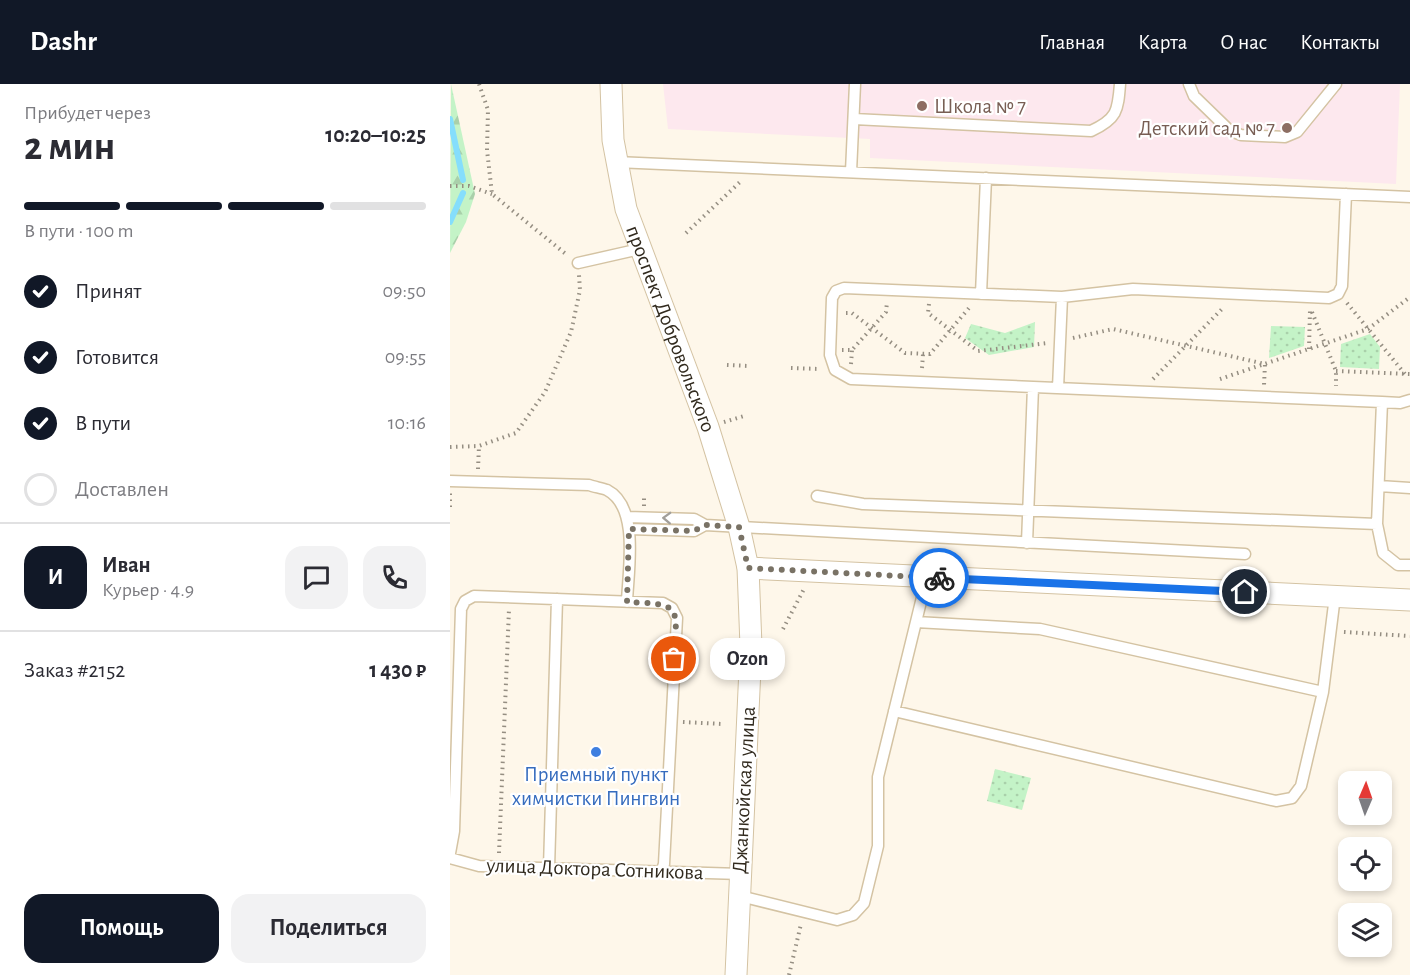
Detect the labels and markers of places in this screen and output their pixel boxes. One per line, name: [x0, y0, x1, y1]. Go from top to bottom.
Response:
place label: Школа № 7: [934, 96, 1026, 117]
marker: Школа № 7: [915, 99, 929, 113]
place label: Детский сад № 7: [1138, 118, 1275, 139]
marker: Детский сад № 7: [1280, 121, 1294, 135]
pin: [1219, 566, 1270, 617]
pin: [648, 633, 699, 684]
callout: Ozon: [710, 638, 785, 680]
marker: Приемный пункт химчистки Пингвин: [589, 745, 603, 759]
place label: Приемный пункт химчистки Пингвин: [512, 764, 680, 809]

